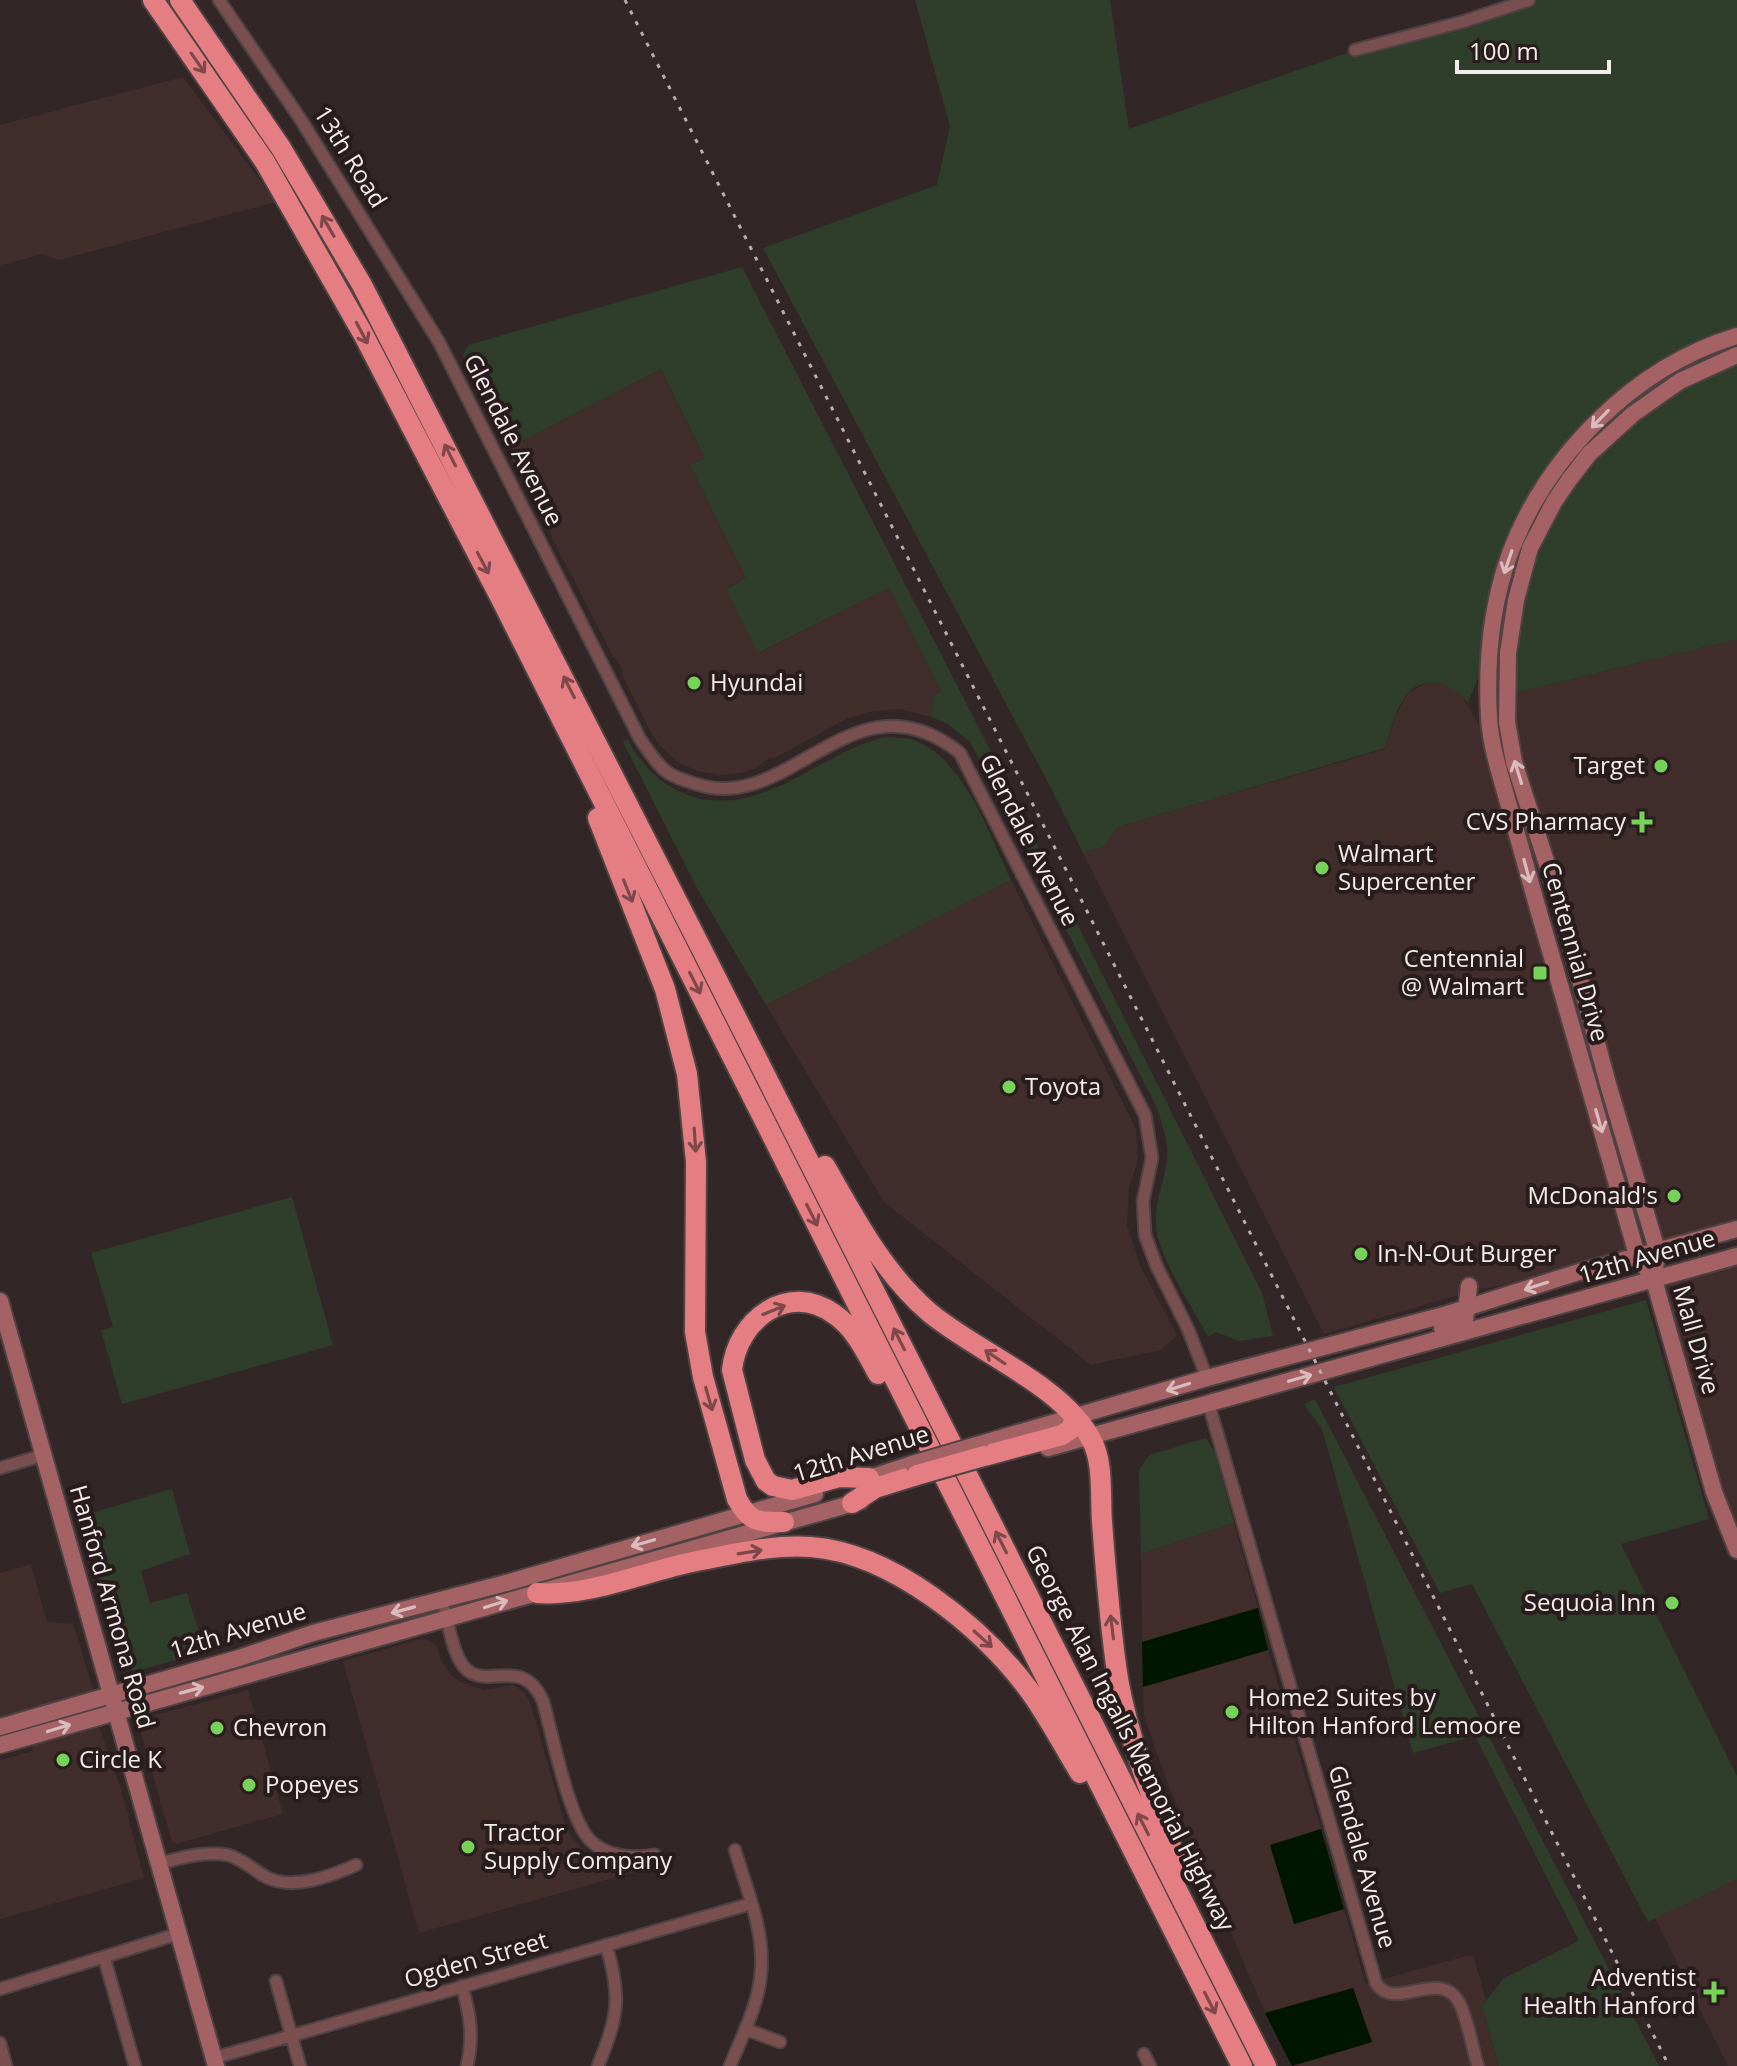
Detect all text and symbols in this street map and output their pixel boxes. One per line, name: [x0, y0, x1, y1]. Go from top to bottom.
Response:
scale bar: [1457, 24, 1609, 74]
text: 100 m: [1469, 34, 1539, 67]
one-way arrow: [190, 52, 206, 74]
street label: 13th Road: [307, 99, 396, 213]
one-way arrow: [320, 215, 336, 238]
one-way arrow: [355, 321, 371, 344]
street label: Glendale Avenue: [457, 348, 572, 531]
one-way arrow: [1590, 409, 1609, 429]
one-way arrow: [441, 444, 457, 468]
one-way arrow: [1499, 549, 1514, 574]
one-way arrow: [475, 551, 491, 575]
place label: Hyundai: [710, 665, 803, 698]
marker: Hyundai: [685, 674, 703, 692]
one-way arrow: [560, 675, 576, 699]
street label: Glendale Avenue: [973, 748, 1088, 931]
place label: Target: [1574, 748, 1645, 781]
marker: Target: [1652, 757, 1670, 775]
one-way arrow: [1510, 759, 1525, 785]
place label: CVS Pharmacy: [1466, 804, 1627, 837]
marker: CVS Pharmacy: [1633, 813, 1651, 831]
place label: Walmart Supercenter: [1338, 836, 1476, 897]
one-way arrow: [1520, 858, 1535, 884]
street label: Centennial Drive: [1535, 858, 1618, 1045]
marker: Walmart Supercenter: [1313, 859, 1331, 877]
one-way arrow: [621, 878, 636, 903]
place label: Centennial @ Walmart: [1401, 941, 1524, 1002]
marker: Centennial @ Walmart: [1531, 964, 1549, 982]
one-way arrow: [688, 971, 703, 995]
place label: Toyota: [1025, 1069, 1101, 1102]
marker: Toyota: [1000, 1078, 1018, 1096]
one-way arrow: [1592, 1108, 1607, 1134]
one-way arrow: [688, 1127, 703, 1153]
place label: McDonald's: [1528, 1178, 1658, 1211]
marker: McDonald's: [1665, 1187, 1683, 1205]
one-way arrow: [805, 1203, 820, 1227]
street label: 12th Avenue: [1575, 1220, 1719, 1291]
place label: In-N-Out Burger: [1377, 1236, 1557, 1269]
marker: In-N-Out Burger: [1352, 1245, 1370, 1263]
one-way arrow: [1524, 1279, 1549, 1294]
street label: Mall Drive: [1666, 1281, 1729, 1398]
one-way arrow: [761, 1302, 786, 1316]
one-way arrow: [891, 1328, 906, 1352]
one-way arrow: [984, 1349, 1007, 1365]
one-way arrow: [1287, 1370, 1313, 1385]
one-way arrow: [1166, 1381, 1191, 1395]
one-way arrow: [702, 1385, 717, 1411]
street label: 12th Avenue: [789, 1416, 933, 1489]
street label: Hanford Armona Road: [63, 1481, 164, 1732]
one-way arrow: [993, 1530, 1008, 1554]
one-way arrow: [631, 1536, 657, 1551]
street label: George Alan Ingalls Memorial Highway: [1019, 1538, 1244, 1937]
one-way arrow: [737, 1544, 762, 1559]
place label: Sequoia Inn: [1524, 1585, 1656, 1618]
street label: 12th Avenue: [166, 1593, 310, 1666]
marker: Sequoia Inn: [1663, 1594, 1681, 1612]
one-way arrow: [483, 1596, 509, 1611]
one-way arrow: [391, 1603, 417, 1618]
one-way arrow: [1104, 1615, 1119, 1640]
one-way arrow: [972, 1630, 992, 1648]
place label: Home2 Suites by Hilton Hanford Lemoore: [1248, 1680, 1521, 1741]
one-way arrow: [179, 1682, 205, 1697]
marker: Home2 Suites by Hilton Hanford Lemoore: [1223, 1703, 1241, 1721]
place label: Chevron: [233, 1710, 327, 1743]
marker: Chevron: [208, 1719, 226, 1737]
one-way arrow: [45, 1720, 71, 1735]
place label: Circle K: [79, 1742, 162, 1775]
marker: Circle K: [54, 1751, 72, 1769]
street label: Glendale Avenue: [1322, 1761, 1405, 1952]
place label: Popeyes: [265, 1767, 359, 1800]
marker: Popeyes: [240, 1776, 258, 1794]
one-way arrow: [1135, 1812, 1151, 1836]
place label: Tractor Supply Company: [484, 1815, 673, 1876]
marker: Tractor Supply Company: [459, 1838, 477, 1856]
street label: Ogden Street: [400, 1922, 551, 1995]
place label: Adventist Health Hanford: [1523, 1960, 1696, 2021]
marker: Adventist Health Hanford: [1703, 1981, 1725, 2003]
one-way arrow: [1203, 1991, 1218, 2015]

